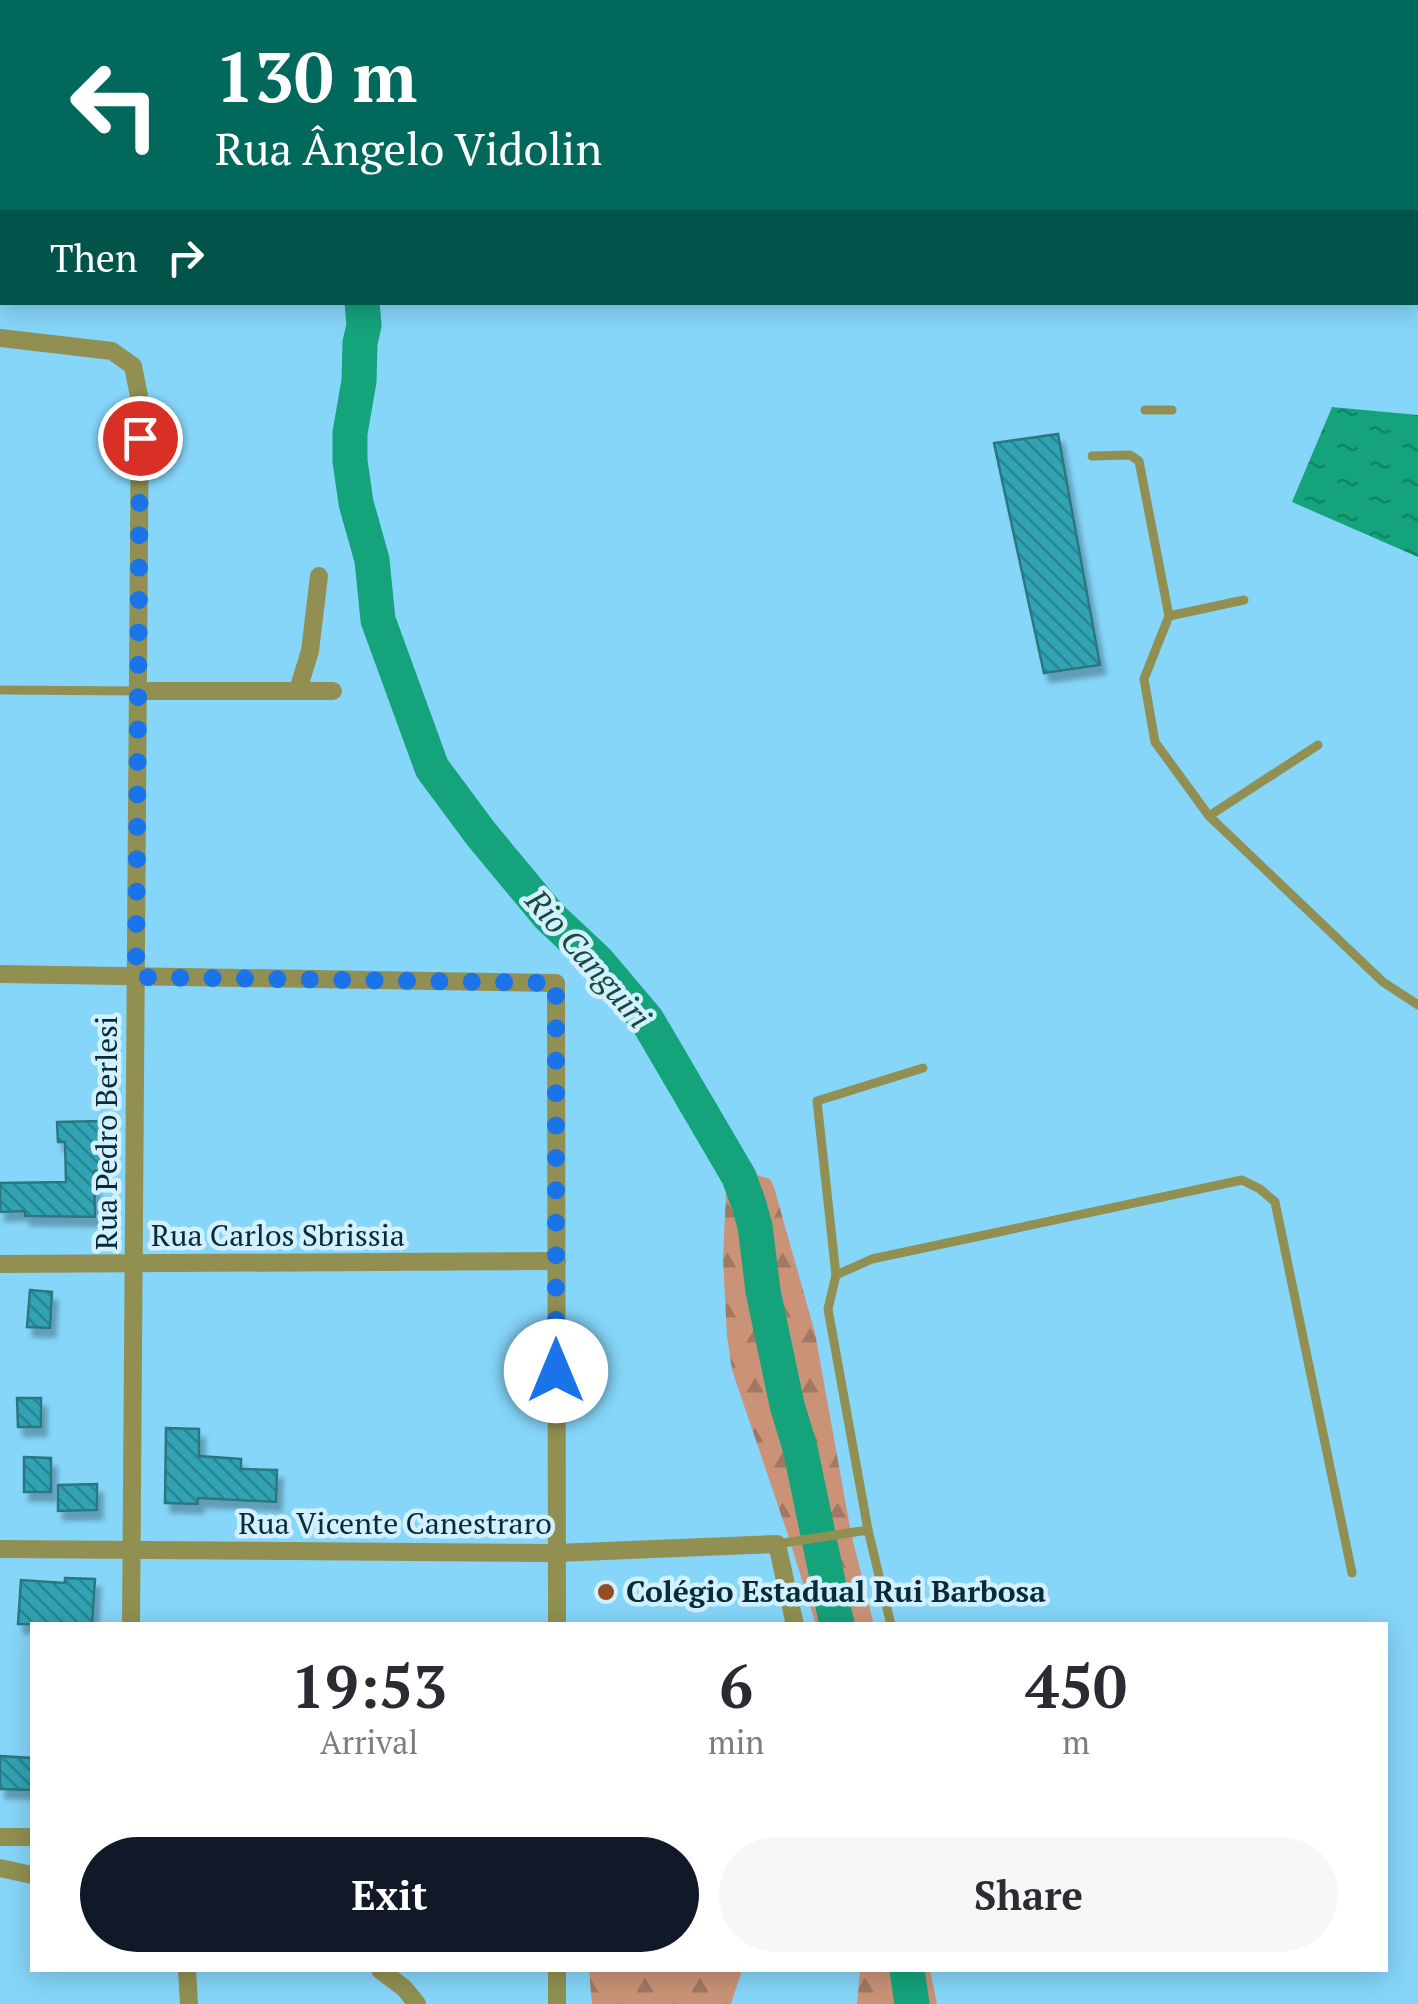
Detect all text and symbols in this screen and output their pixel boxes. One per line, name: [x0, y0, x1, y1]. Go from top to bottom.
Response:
text: 130 m: [215, 29, 417, 122]
icon: left: [50, 40, 180, 170]
text: Rua Ângelo Vidolin: [215, 118, 602, 178]
icon: right: [158, 230, 213, 285]
text: Then: [50, 233, 138, 283]
pin: [98, 396, 183, 481]
icon: arrive: [113, 411, 168, 466]
water label: Rio Canguiri: [516, 879, 661, 1037]
street label: Rua Pedro Berlesi: [86, 1016, 126, 1250]
street label: Rua Carlos Sbrissia: [151, 1215, 405, 1255]
position arrow: [504, 1319, 608, 1423]
street label: Rua Vicente Canestraro: [238, 1503, 552, 1543]
place label: Colégio Estadual Rui Barbosa: [626, 1571, 1046, 1611]
marker: Colégio Estadual Rui Barbosa: [595, 1581, 617, 1603]
text: 19:53: [291, 1646, 447, 1725]
text: 6: [719, 1646, 753, 1725]
text: 450: [1025, 1646, 1127, 1725]
text: Arrival: [320, 1721, 418, 1763]
text: min: [708, 1721, 764, 1763]
text: m: [1062, 1721, 1090, 1763]
button: Exit: [80, 1837, 699, 1952]
button: Share: [719, 1837, 1338, 1952]

